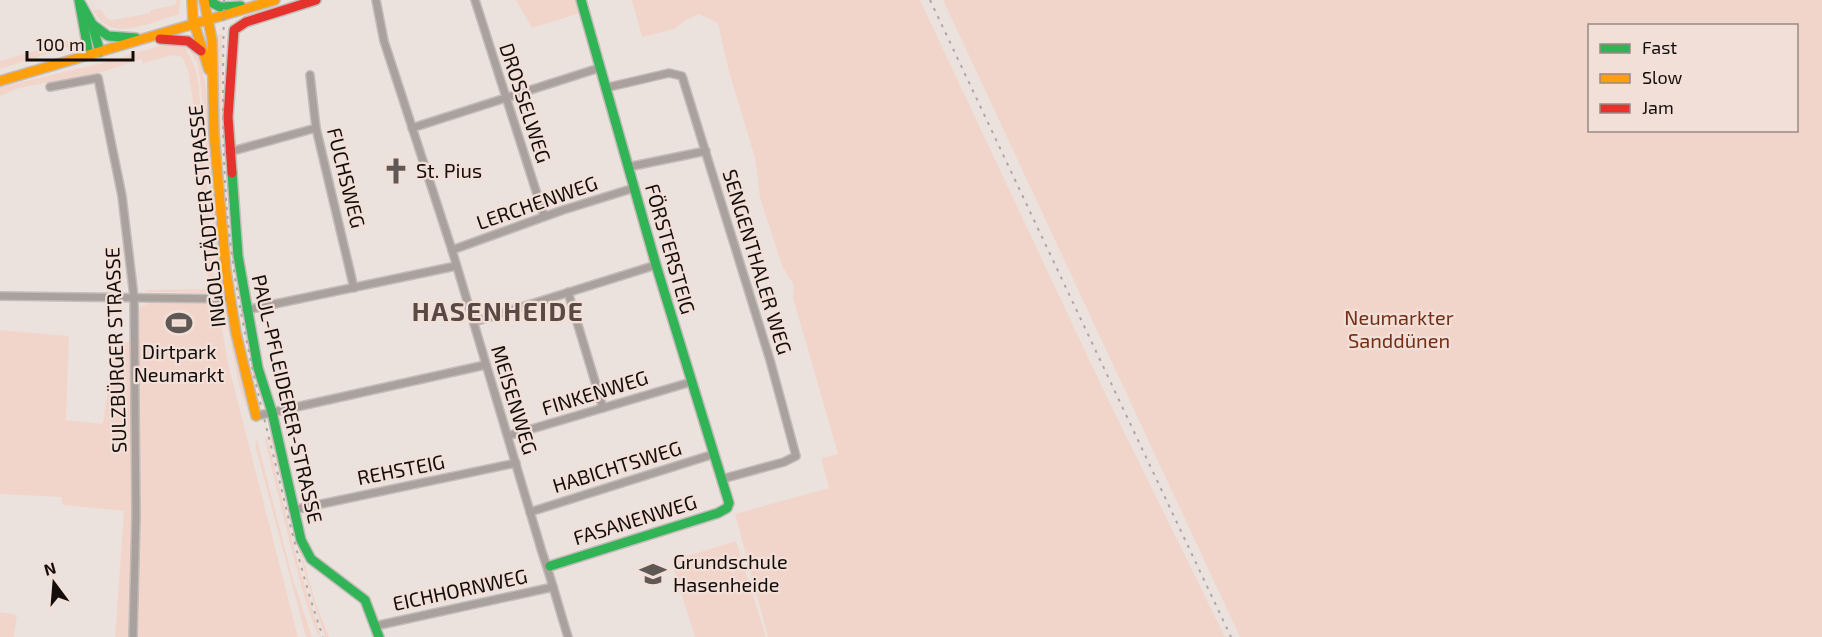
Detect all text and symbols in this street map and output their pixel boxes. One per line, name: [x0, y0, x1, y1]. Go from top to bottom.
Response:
scale bar: [27, 24, 134, 62]
legend: [1588, 24, 1798, 132]
text: 100 m: [36, 33, 85, 55]
text: Fast: [1642, 36, 1677, 58]
street label: DROSSELWEG: [495, 40, 557, 166]
text: Slow: [1642, 66, 1683, 88]
text: Jam: [1642, 96, 1674, 118]
street label: INGOLSTÄDTER STRASSE: [182, 104, 230, 329]
street label: FUCHSWEG: [323, 125, 371, 230]
church icon: St. Pius: [381, 156, 411, 186]
place label: St. Pius: [416, 158, 482, 182]
street label: SENGENTHALER WEG: [718, 166, 798, 357]
street label: LERCHENWEG: [473, 170, 600, 234]
street label: FÖRSTERSTEIG: [641, 181, 701, 317]
street label: SULZBÜRGER STRASSE: [99, 247, 131, 453]
street label: PAUL-PFLEIDERER-STRASSE: [248, 272, 328, 526]
district label: HASENHEIDE: [412, 295, 584, 326]
park label: Neumarkter Sanddünen: [1344, 305, 1454, 352]
sports icon: Dirtpark Neumarkt: [164, 308, 194, 338]
place label: Dirtpark Neumarkt: [134, 339, 225, 386]
street label: MEISENWEG: [487, 342, 543, 457]
street label: FINKENWEG: [539, 365, 651, 420]
street label: HABICHTSWEG: [549, 435, 684, 497]
street label: REHSTEIG: [355, 449, 447, 489]
street label: FASANENWEG: [570, 489, 699, 549]
place label: Grundschule Hasenheide: [673, 549, 788, 596]
north arrow: [24, 553, 84, 613]
text: N: [42, 557, 58, 579]
school or university icon: Grundschule Hasenheide: [638, 559, 668, 589]
street label: EICHHORNWEG: [390, 563, 529, 615]

